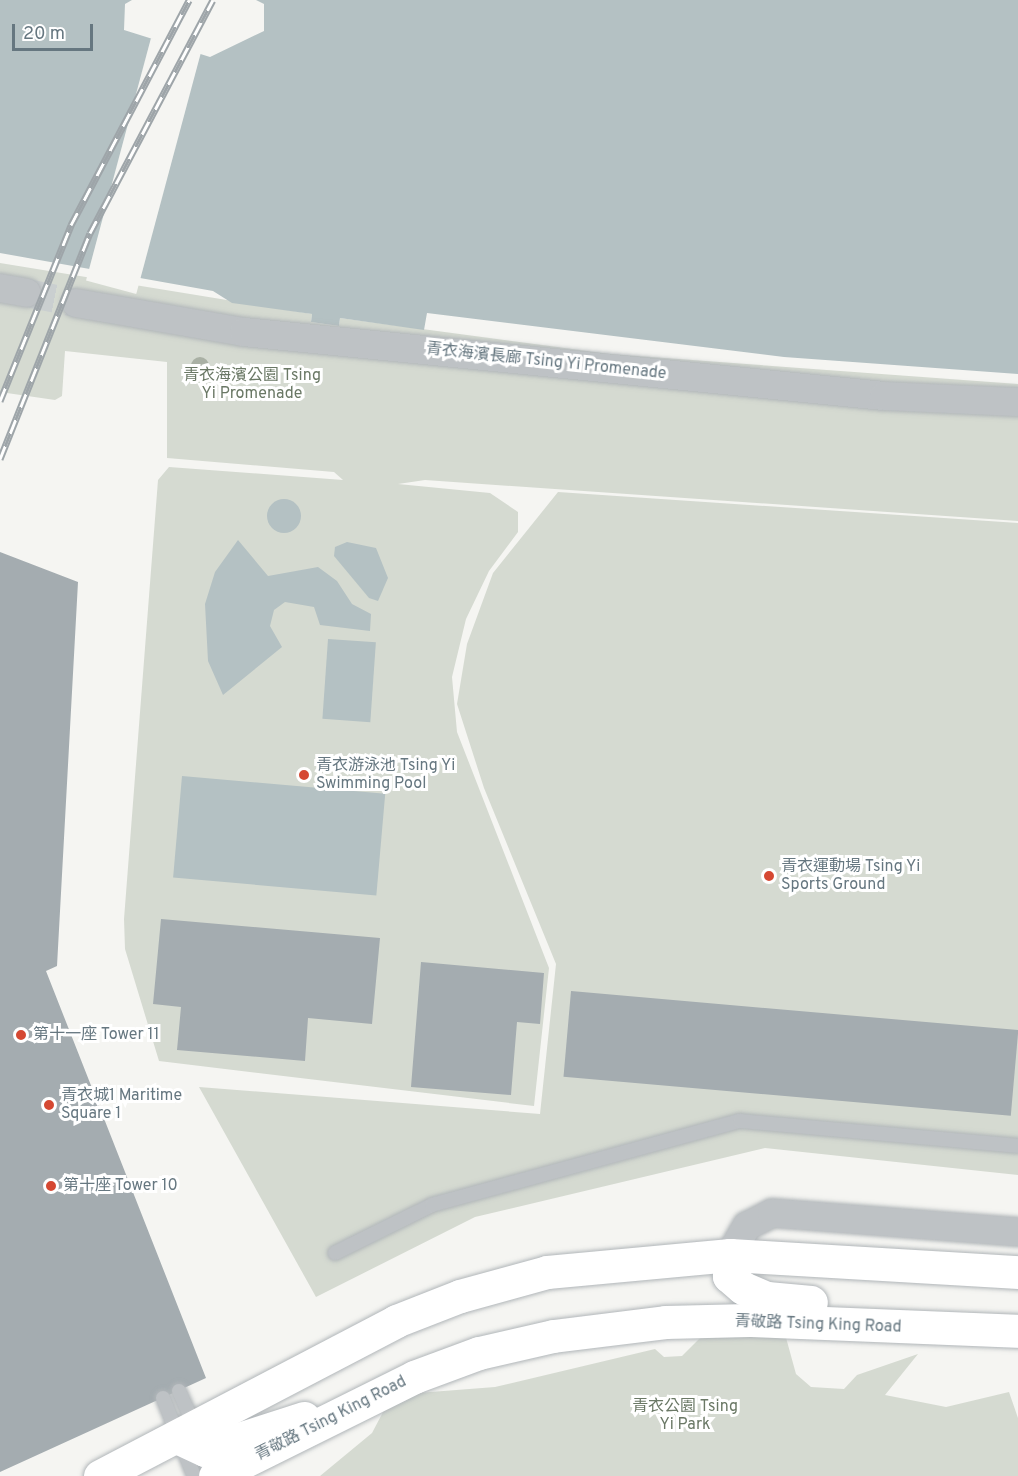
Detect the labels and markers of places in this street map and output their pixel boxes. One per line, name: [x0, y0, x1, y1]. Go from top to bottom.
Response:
place label: 青衣游泳池 Tsing Yi Swimming Pool: [316, 756, 456, 794]
marker: 青衣游泳池 Tsing Yi Swimming Pool: [297, 768, 311, 782]
place label: 青衣運動場 Tsing Yi Sports Ground: [781, 857, 921, 895]
marker: 青衣運動場 Tsing Yi Sports Ground: [762, 869, 776, 883]
place label: 第十一座 Tower 11: [33, 1025, 159, 1045]
marker: 第十一座 Tower 11: [14, 1028, 28, 1042]
place label: 青衣城1 Maritime Square 1: [61, 1086, 182, 1124]
marker: 青衣城1 Maritime Square 1: [42, 1098, 56, 1112]
place label: 第十座 Tower 10: [63, 1176, 178, 1196]
marker: 第十座 Tower 10: [44, 1179, 58, 1193]

